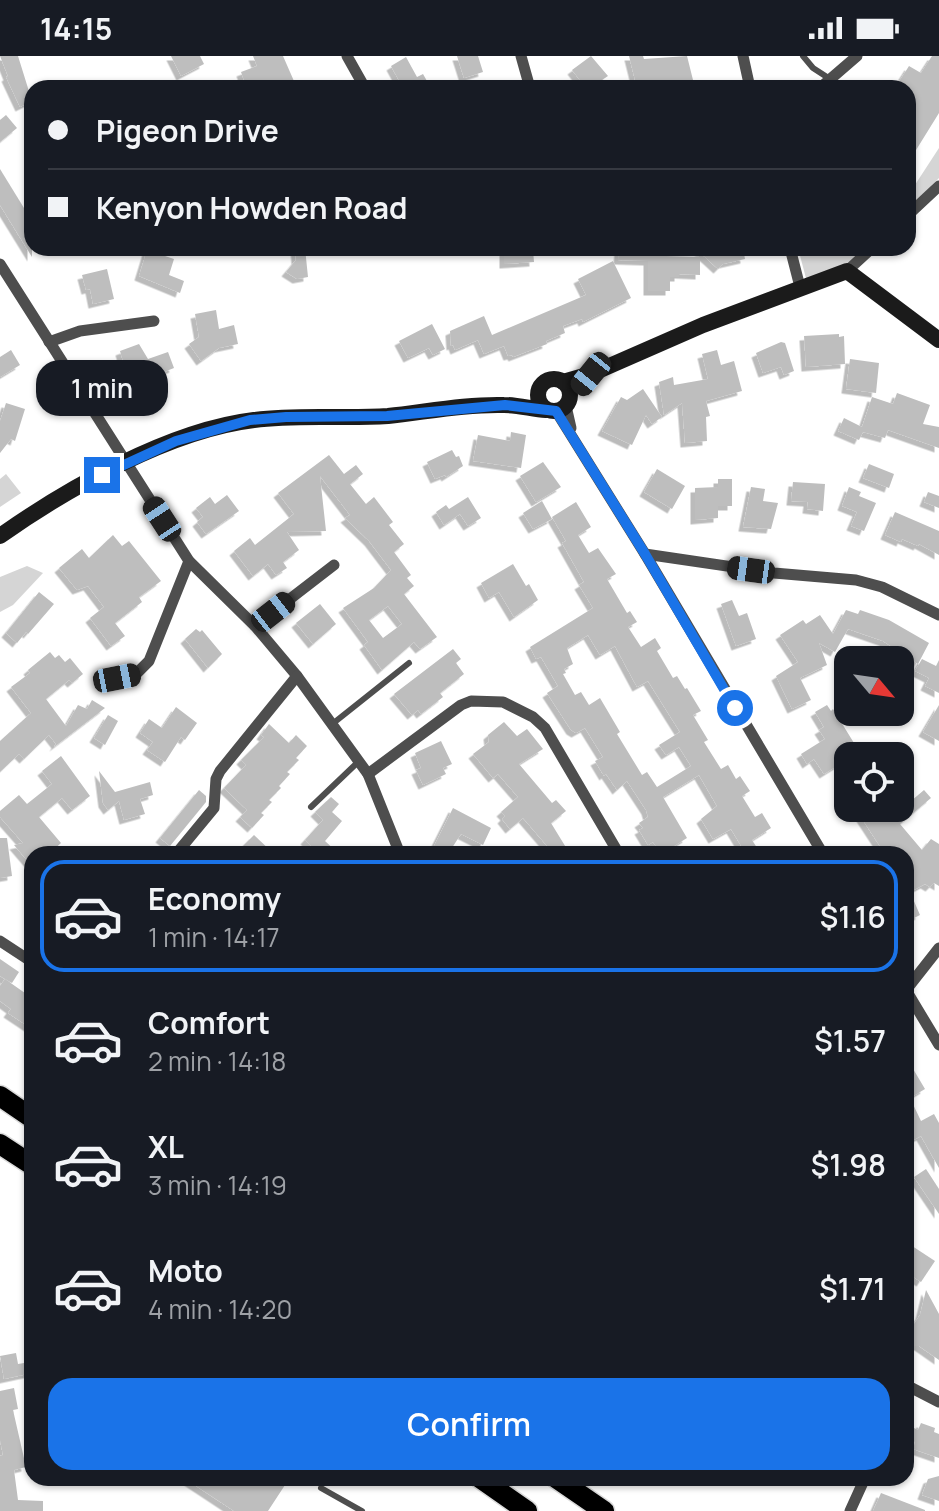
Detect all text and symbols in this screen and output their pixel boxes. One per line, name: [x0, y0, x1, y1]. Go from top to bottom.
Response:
text: 14:15: [40, 8, 112, 49]
text: Pigeon Drive: [96, 110, 279, 151]
text: Kenyon Howden Road: [96, 187, 408, 228]
car: [567, 348, 615, 400]
callout: 1 min: [36, 359, 168, 415]
text: 1 min: [71, 370, 133, 406]
route end: [84, 457, 120, 493]
car: [139, 492, 185, 546]
car: [726, 555, 776, 585]
car: [247, 588, 299, 636]
north arrow: [834, 646, 914, 726]
map controls: [834, 646, 914, 822]
car: [91, 662, 143, 694]
route start: [717, 690, 753, 726]
button: locate: [834, 742, 914, 822]
text: Economy: [148, 878, 281, 919]
icon: car: [52, 880, 124, 952]
text: $1.16: [820, 896, 886, 937]
text: 1 min · 14:17: [148, 919, 280, 955]
text: Comfort: [148, 1002, 270, 1043]
icon: car: [52, 1004, 124, 1076]
text: $1.57: [814, 1020, 886, 1061]
text: 2 min · 14:18: [148, 1043, 286, 1079]
text: XL: [148, 1126, 184, 1167]
icon: car: [52, 1128, 124, 1200]
text: $1.98: [811, 1144, 886, 1185]
text: 3 min · 14:19: [148, 1167, 287, 1203]
text: Moto: [148, 1250, 223, 1291]
icon: car: [52, 1252, 124, 1324]
text: $1.71: [819, 1268, 886, 1309]
text: 4 min · 14:20: [148, 1291, 292, 1327]
button: Confirm: [48, 1378, 890, 1470]

